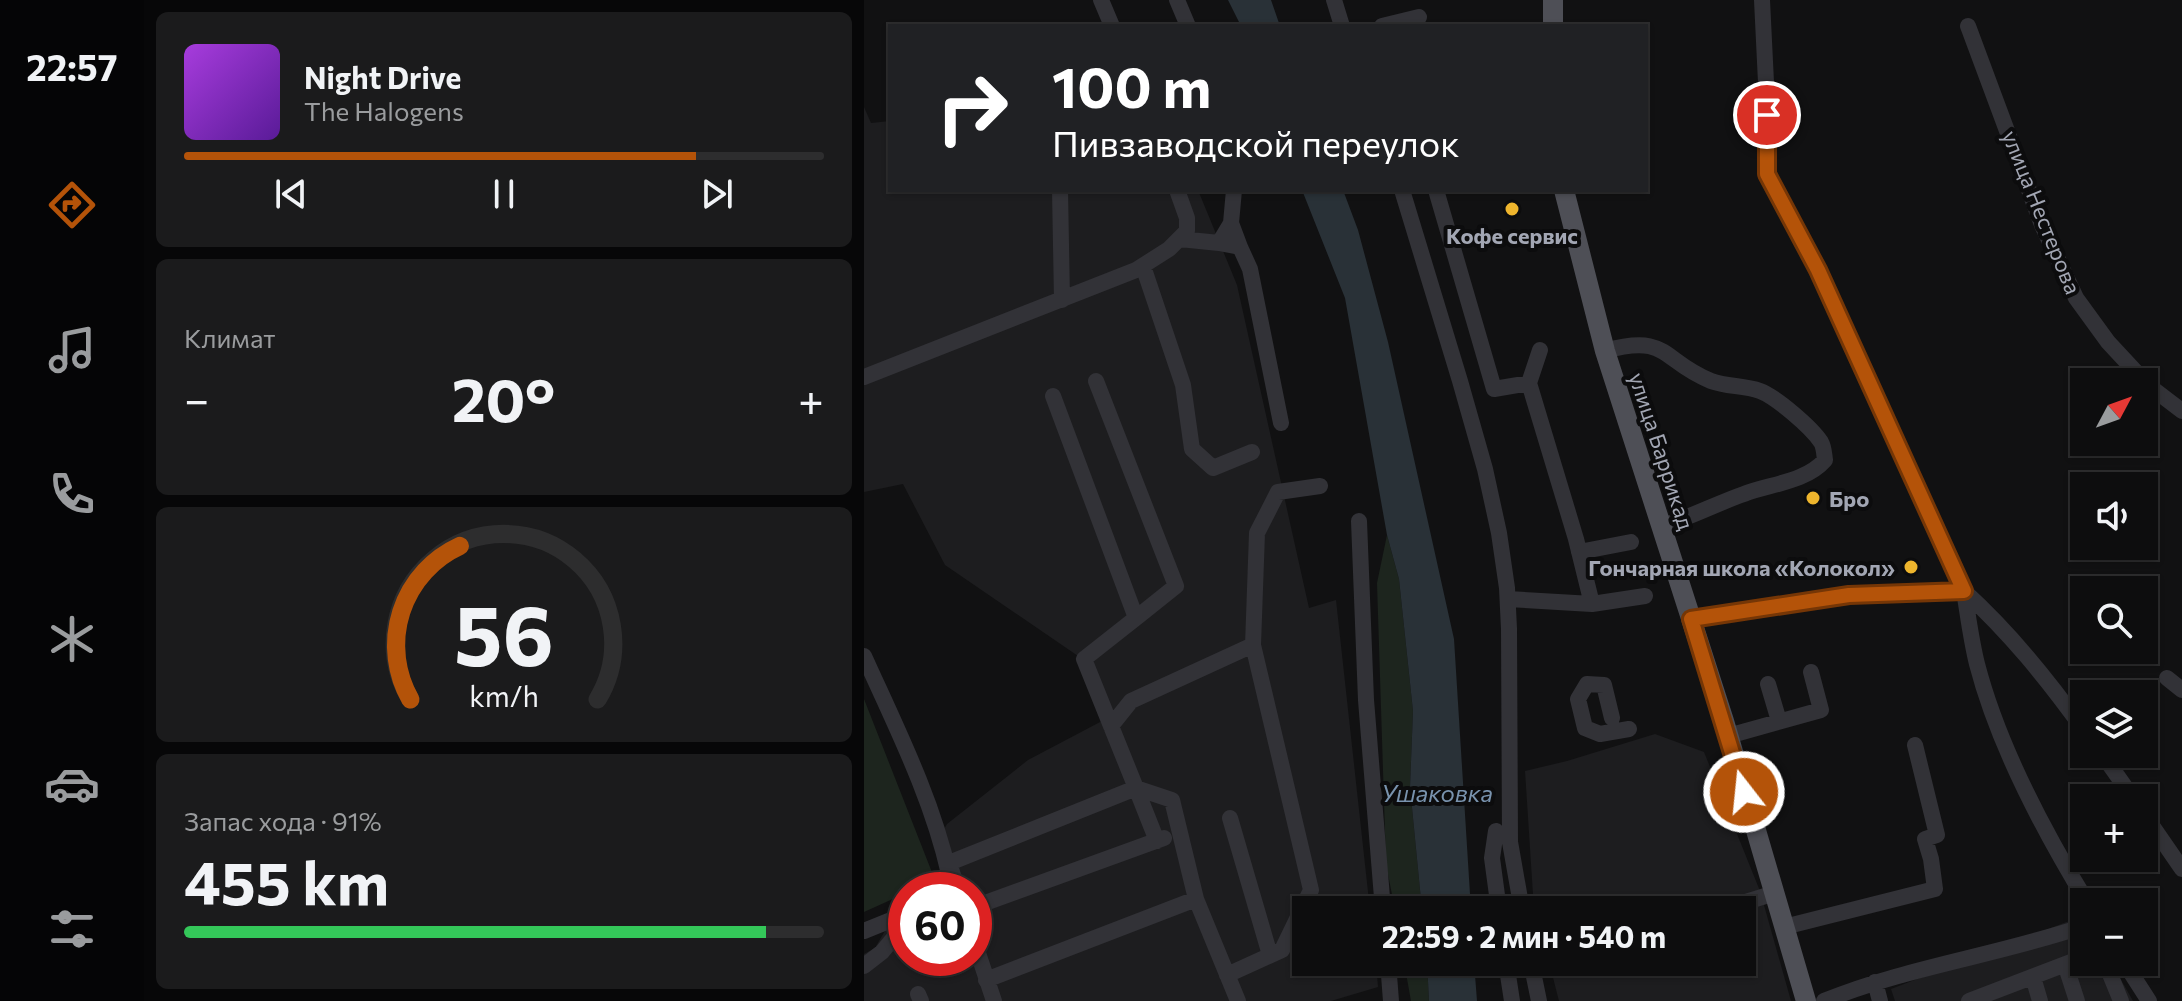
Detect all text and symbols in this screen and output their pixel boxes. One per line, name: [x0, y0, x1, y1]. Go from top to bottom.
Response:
text: 22:57: [26, 44, 118, 88]
text: 100 m: [1052, 51, 1211, 120]
icon: right: [920, 56, 1024, 160]
text: Night Drive: [304, 58, 461, 95]
pin: [1733, 81, 1801, 149]
icon: arrive: [1745, 93, 1789, 137]
text: The Halogens: [304, 95, 464, 126]
text: Пивзаводской переулок: [1052, 120, 1459, 164]
street label: улица Нестерова: [1997, 126, 2087, 298]
icon: previous: [269, 172, 313, 216]
icon: pause: [482, 172, 526, 216]
icon: next: [695, 172, 739, 216]
icon: directions: [44, 177, 100, 233]
marker: Кофе сервис: [1503, 200, 1521, 218]
place label: Кофе сервис: [1446, 222, 1578, 249]
icon: music: [44, 322, 100, 378]
text: Климат: [184, 322, 276, 353]
text: 20°: [452, 361, 555, 434]
north arrow: [2070, 368, 2158, 456]
map controls: [2070, 368, 2158, 976]
street label: улица Баррикад: [1624, 369, 1700, 533]
text: −: [184, 371, 209, 425]
text: +: [798, 371, 824, 425]
icon: phone: [44, 466, 100, 522]
button: sound: [2070, 472, 2158, 560]
place label: Бро: [1829, 485, 1869, 512]
marker: Бро: [1804, 489, 1822, 507]
place label: Гончарная школа «Колокол»: [1588, 554, 1895, 581]
marker: Гончарная школа «Колокол»: [1902, 558, 1920, 576]
button: search: [2070, 576, 2158, 664]
text: 56: [454, 581, 554, 683]
icon: climate: [44, 611, 100, 667]
text: km/h: [469, 678, 539, 713]
button: layers: [2070, 680, 2158, 768]
position arrow: [1702, 750, 1786, 834]
icon: car: [44, 756, 100, 812]
water label: Ушаковка: [1381, 778, 1493, 807]
button: +: [2070, 784, 2158, 872]
text: Запас хода · 91%: [184, 805, 382, 836]
text: 455 km: [184, 844, 389, 917]
speed limit sign: 60: [888, 872, 992, 976]
button: −: [2070, 888, 2158, 976]
icon: filters: [44, 901, 100, 957]
text: 22:59 · 2 мин · 540 m: [1382, 917, 1666, 954]

